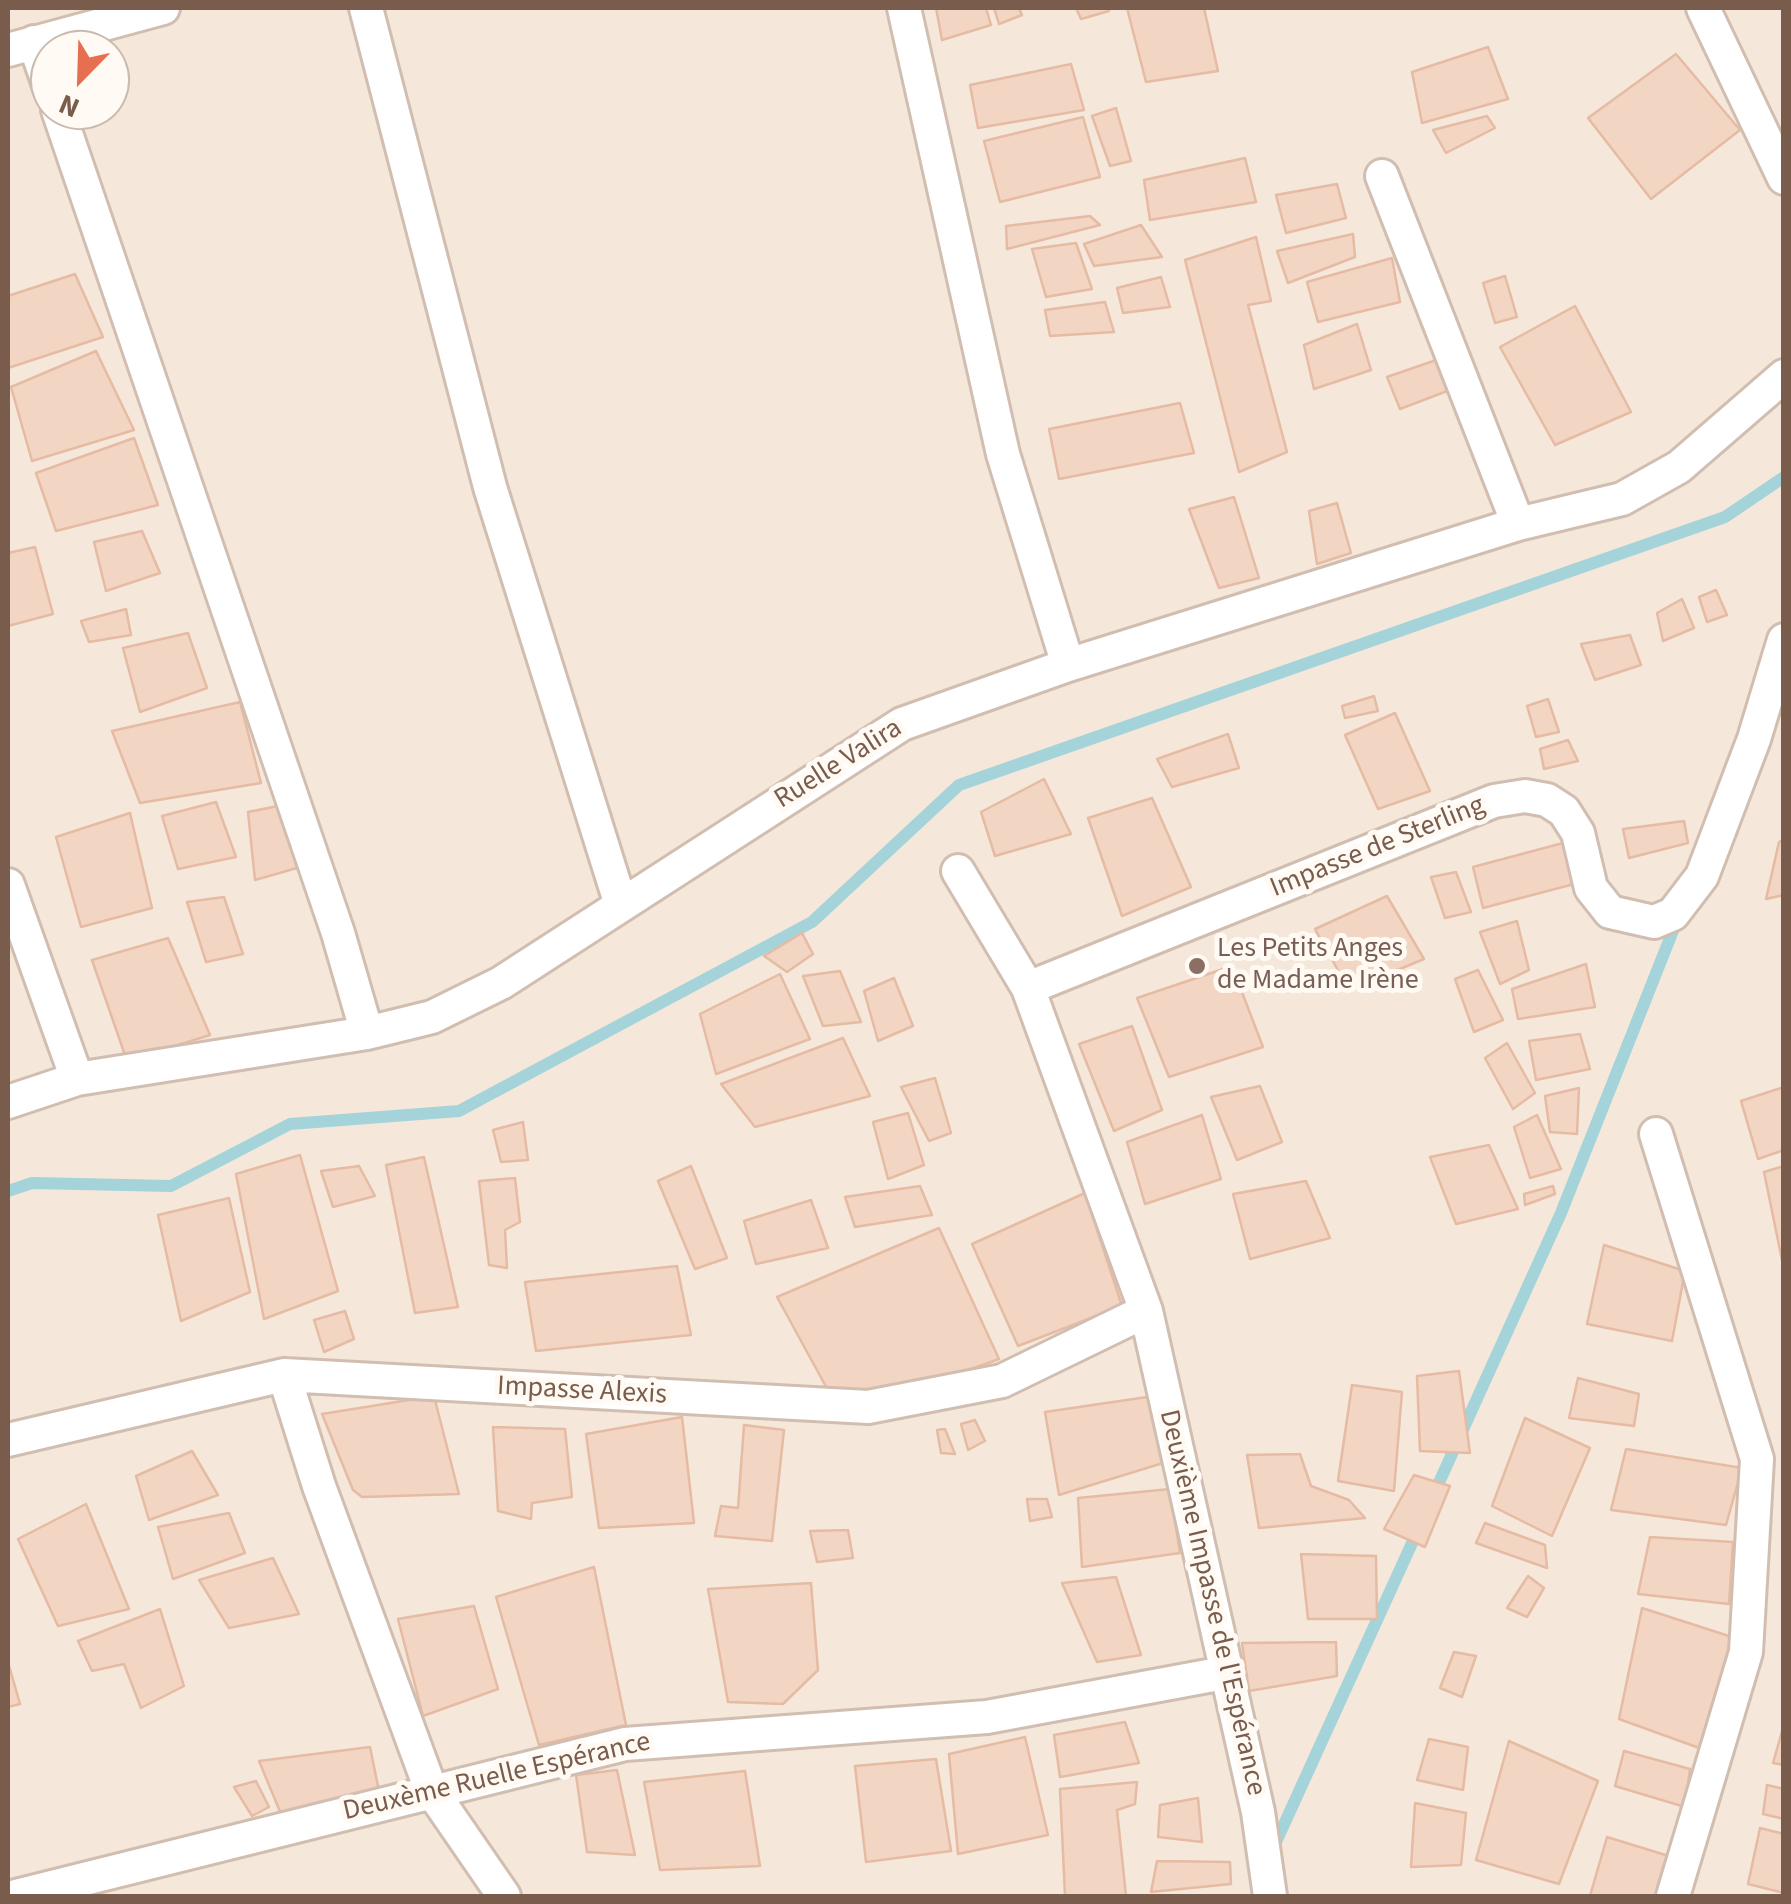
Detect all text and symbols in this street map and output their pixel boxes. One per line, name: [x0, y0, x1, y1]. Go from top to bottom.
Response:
north arrow: [30, 30, 130, 130]
text: N: [53, 84, 85, 128]
street label: Ruelle Valira: [769, 713, 909, 817]
street label: Impasse de Sterling: [1266, 790, 1490, 906]
place label: Les Petits Anges de Madame Irène: [1217, 933, 1419, 999]
marker: Les Petits Anges de Madame Irène: [1186, 955, 1208, 977]
street label: Impasse Alexis: [496, 1371, 668, 1413]
street label: Deuxième Impasse de l'Espérance: [1150, 1407, 1272, 1799]
street label: Deuxème Ruelle Espérance: [340, 1726, 654, 1830]

